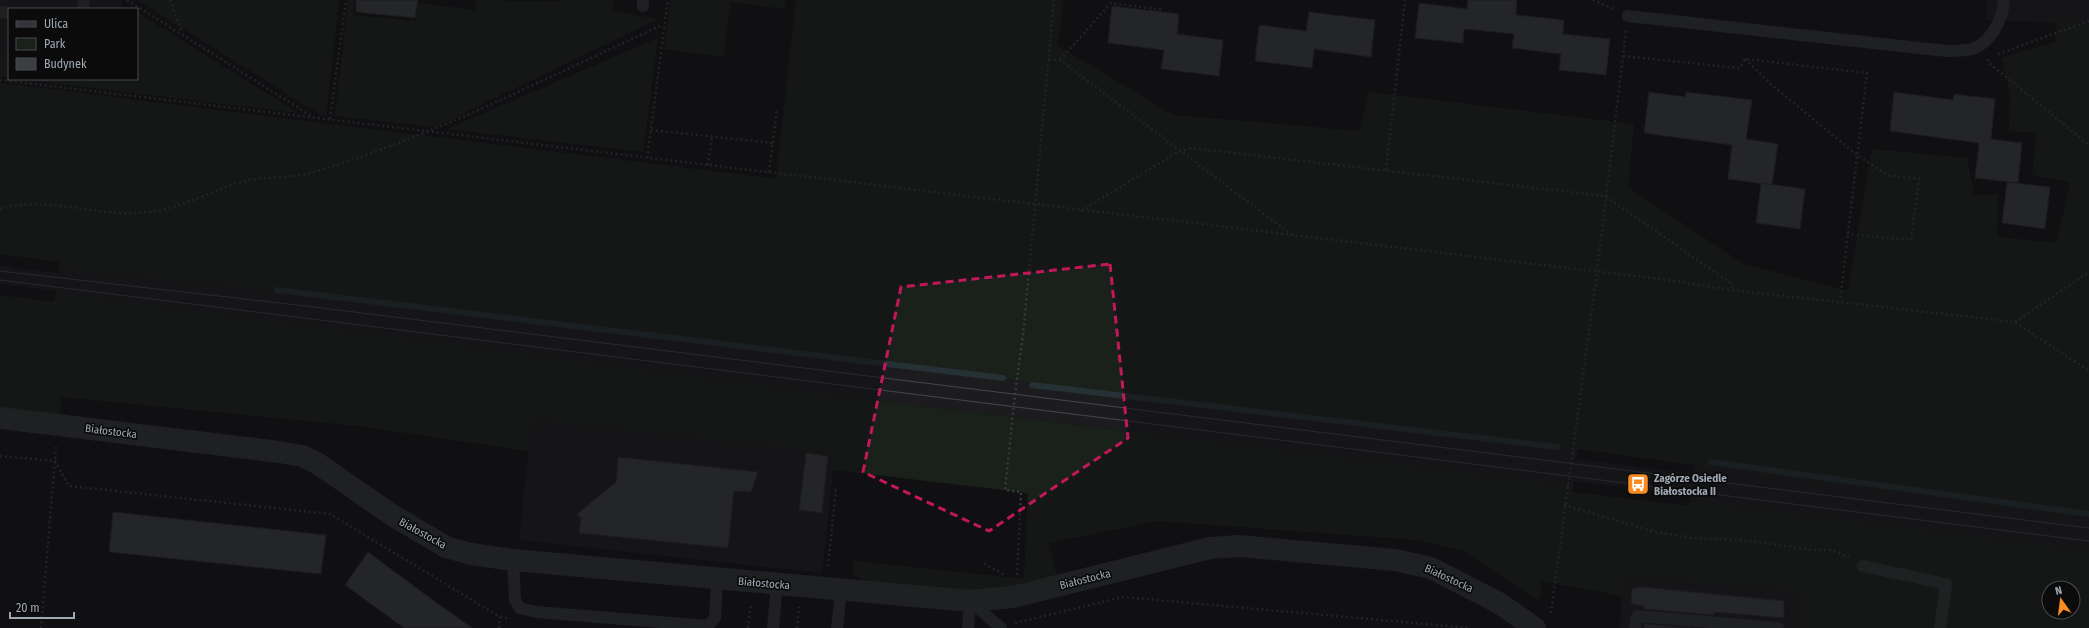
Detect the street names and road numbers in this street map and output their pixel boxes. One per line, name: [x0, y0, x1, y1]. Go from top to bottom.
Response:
street label: Białostocka: [84, 422, 137, 441]
street label: Białostocka: [397, 515, 449, 552]
street label: Białostocka: [1423, 562, 1475, 595]
street label: Białostocka: [1058, 567, 1112, 592]
street label: Białostocka: [738, 575, 790, 592]

